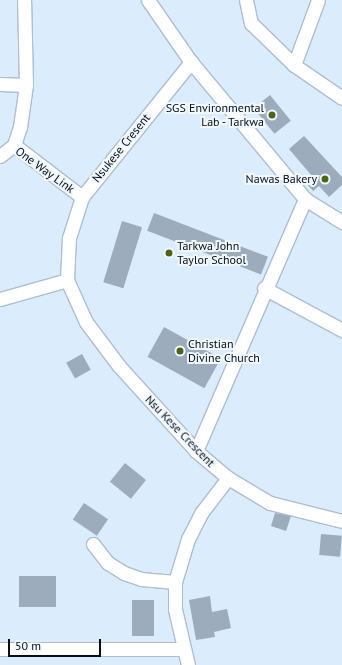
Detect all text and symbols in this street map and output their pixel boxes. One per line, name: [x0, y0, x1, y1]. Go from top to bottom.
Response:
place label: SGS Environmental Lab - Tarkwa: [166, 101, 264, 129]
marker: SGS Environmental Lab - Tarkwa: [267, 110, 277, 120]
street label: Nsukese Cresent: [89, 111, 153, 185]
street label: One Way Link: [12, 144, 78, 196]
place label: Nawas Bakery: [246, 172, 317, 186]
marker: Nawas Bakery: [320, 174, 330, 184]
place label: Tarkwa John Taylor School: [177, 239, 246, 267]
marker: Tarkwa John Taylor School: [164, 248, 174, 258]
place label: Christian Divine Church: [188, 337, 260, 365]
marker: Christian Divine Church: [175, 346, 185, 356]
street label: Nsu Kese Crescent: [142, 392, 218, 470]
scale bar: [10, 631, 103, 657]
text: 50 m: [15, 638, 41, 653]

